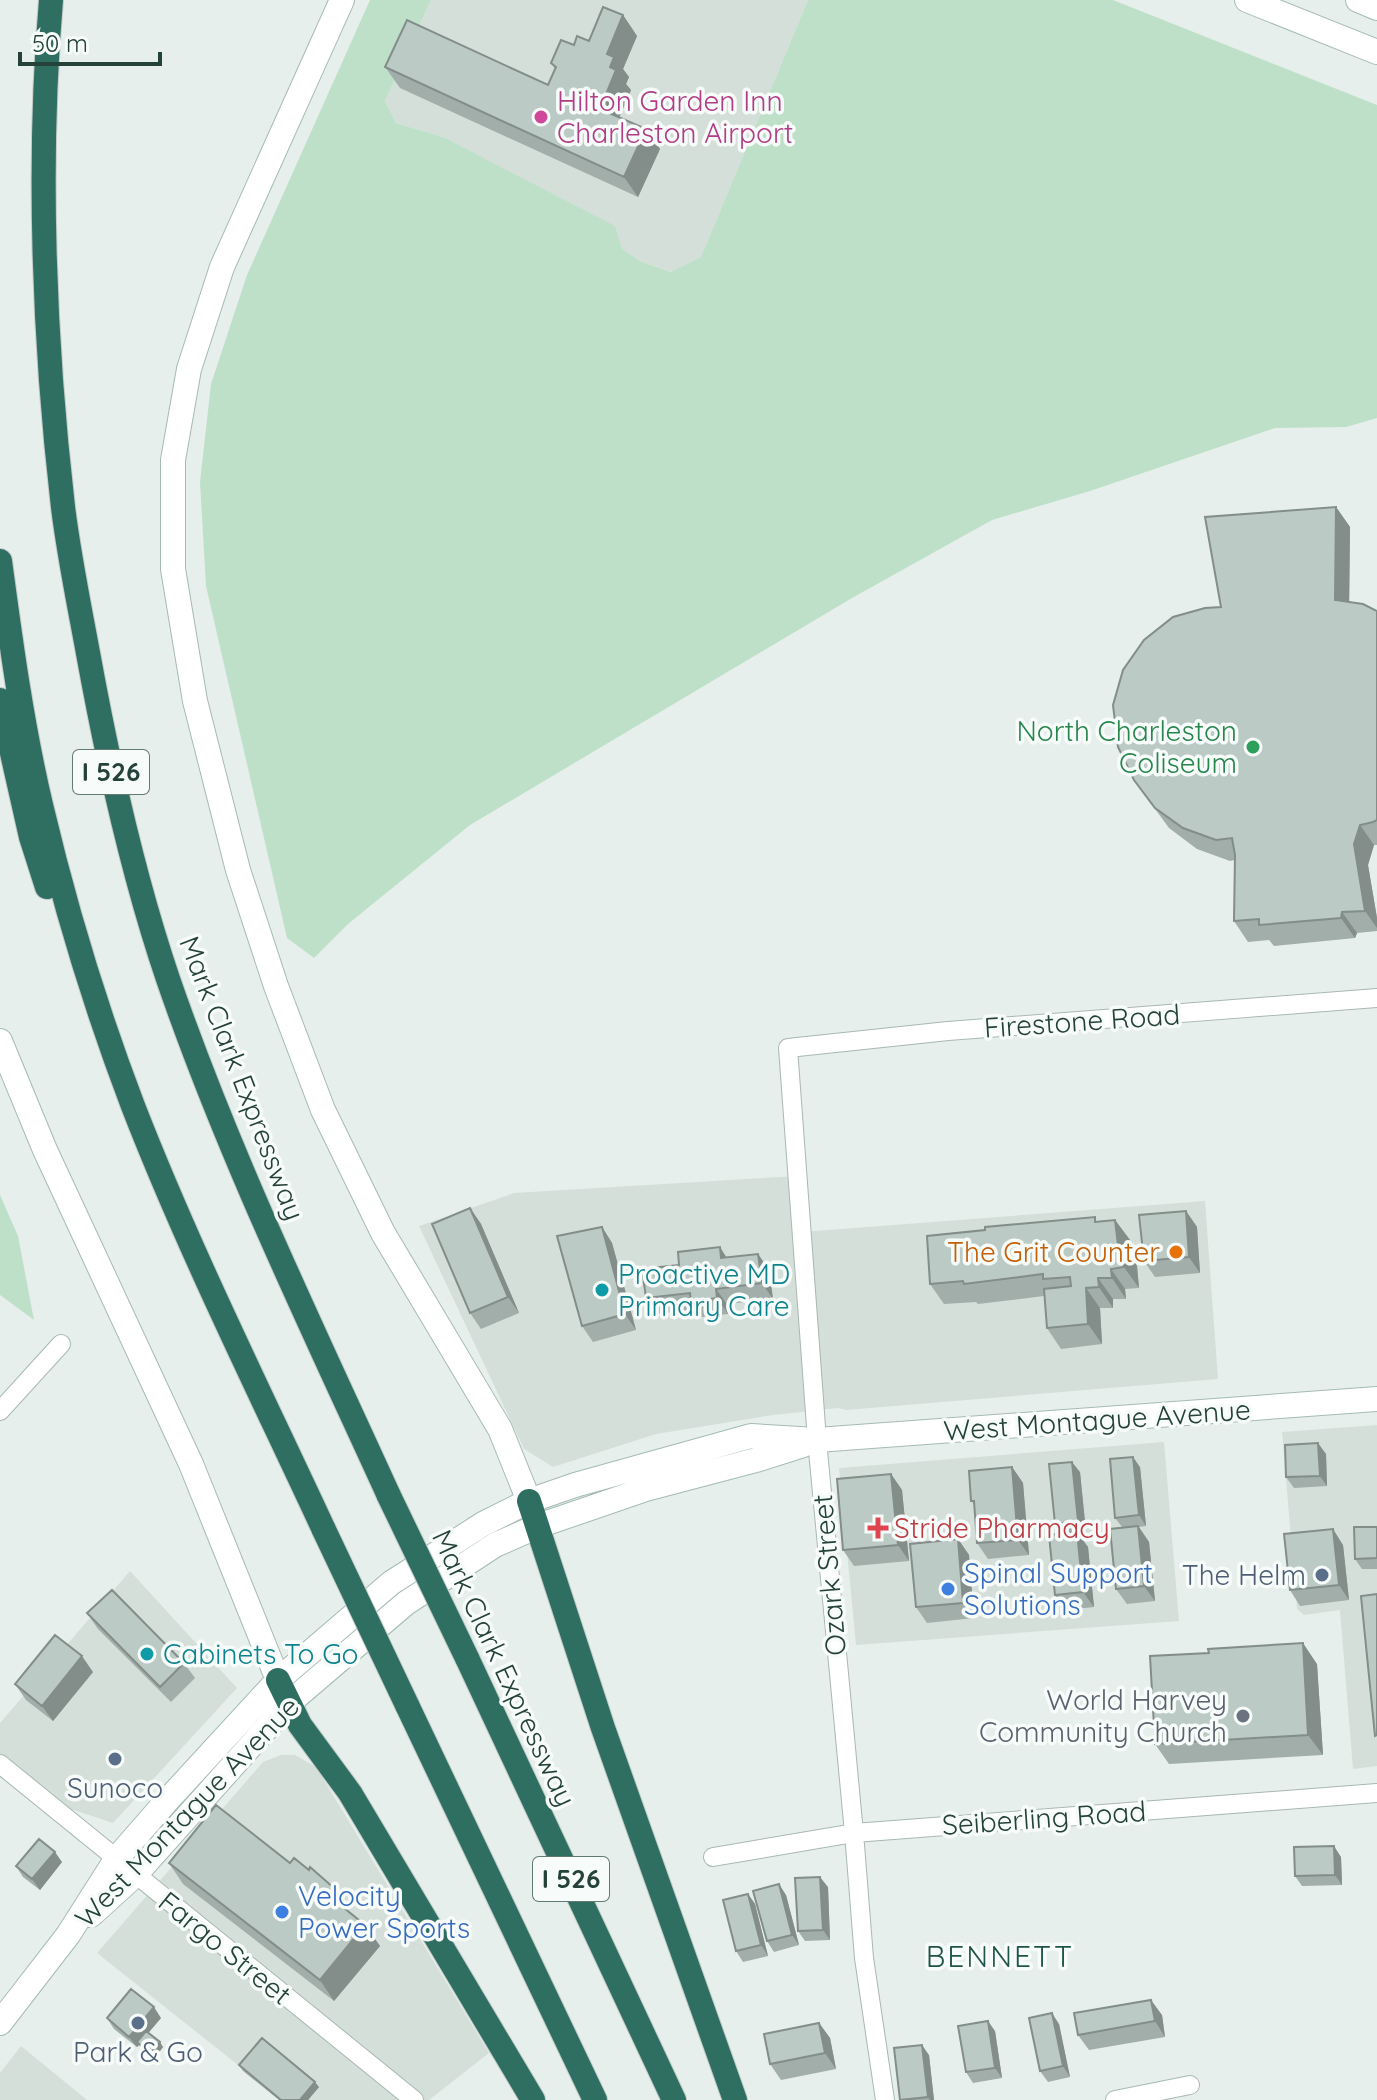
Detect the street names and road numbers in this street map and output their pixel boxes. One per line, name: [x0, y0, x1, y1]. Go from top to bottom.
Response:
road number: I 526: [73, 750, 149, 794]
street label: Mark Clark Expressway: [172, 931, 313, 1225]
street label: Firestone Road: [983, 996, 1181, 1045]
street label: West Montague Avenue: [942, 1391, 1252, 1448]
street label: Ozark Street: [804, 1493, 853, 1657]
street label: Mark Clark Expressway: [425, 1524, 584, 1812]
street label: West Montague Avenue: [67, 1689, 306, 1935]
street label: Seiberling Road: [941, 1793, 1147, 1842]
road number: I 526: [533, 1857, 609, 1901]
street label: Fargo Street: [152, 1883, 299, 2012]

